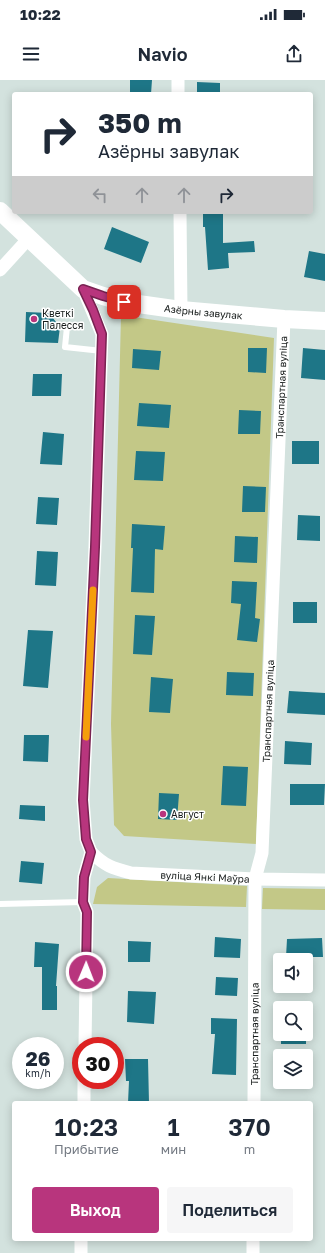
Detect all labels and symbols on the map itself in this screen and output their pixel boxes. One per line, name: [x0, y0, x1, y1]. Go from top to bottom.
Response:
pin: [107, 285, 141, 319]
street label: Азёрны завулак: [163, 302, 243, 321]
place label: Кветкі Палесся: [42, 307, 83, 331]
marker: Кветкі Палесся: [29, 314, 39, 324]
street label: Транспартная вуліца: [273, 336, 289, 439]
street label: Транспартная вуліца: [260, 660, 276, 763]
place label: Август: [171, 808, 204, 820]
marker: Август: [158, 809, 168, 819]
street label: вуліца Янкі Маўра: [160, 868, 250, 885]
position arrow: [65, 951, 107, 993]
street label: Транспартная вуліца: [248, 983, 261, 1085]
speed limit sign: 30: [72, 1037, 124, 1089]

